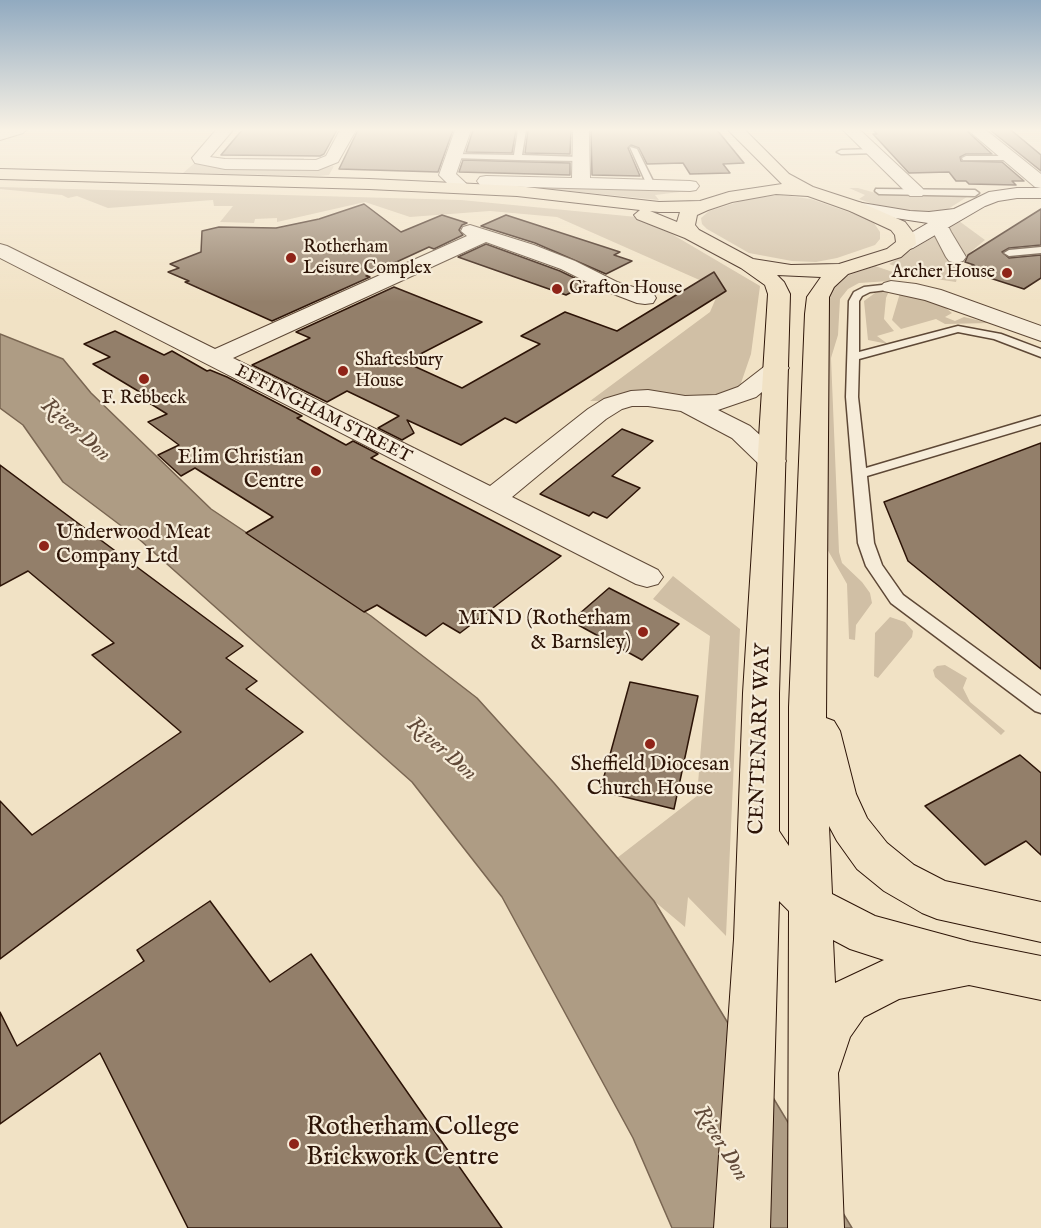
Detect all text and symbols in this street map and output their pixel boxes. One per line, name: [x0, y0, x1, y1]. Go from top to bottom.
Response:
place label: Rotherham Leisure Complex: [303, 237, 432, 280]
marker: Rotherham Leisure Complex: [284, 251, 298, 265]
place label: Archer House: [891, 262, 995, 284]
marker: Archer House: [1000, 266, 1014, 280]
place label: Grafton House: [569, 278, 682, 300]
marker: Grafton House: [550, 282, 564, 296]
place label: Shaftesbury House: [355, 350, 443, 392]
street label: EFFINGHAM STREET: [231, 361, 415, 469]
marker: Shaftesbury House: [336, 364, 350, 378]
marker: F. Rebbeck: [137, 372, 151, 386]
place label: F. Rebbeck: [101, 388, 187, 410]
water label: River Don: [35, 393, 115, 469]
place label: Elim Christian Centre: [177, 446, 304, 496]
marker: Elim Christian Centre: [309, 464, 323, 478]
place label: Underwood Meat Company Ltd: [56, 521, 211, 571]
marker: Underwood Meat Company Ltd: [37, 539, 51, 553]
place label: MIND (Rotherham & Barnsley): [458, 607, 631, 657]
marker: MIND (Rotherham & Barnsley): [636, 625, 650, 639]
street label: CENTENARY WAY: [745, 643, 777, 835]
water label: River Don: [401, 712, 481, 788]
marker: Sheffield Diocesan Church House: [643, 737, 657, 751]
place label: Sheffield Diocesan Church House: [570, 753, 730, 803]
water label: River Don: [686, 1101, 754, 1187]
place label: Rotherham College Brickwork Centre: [306, 1113, 519, 1174]
marker: Rotherham College Brickwork Centre: [287, 1137, 301, 1151]

